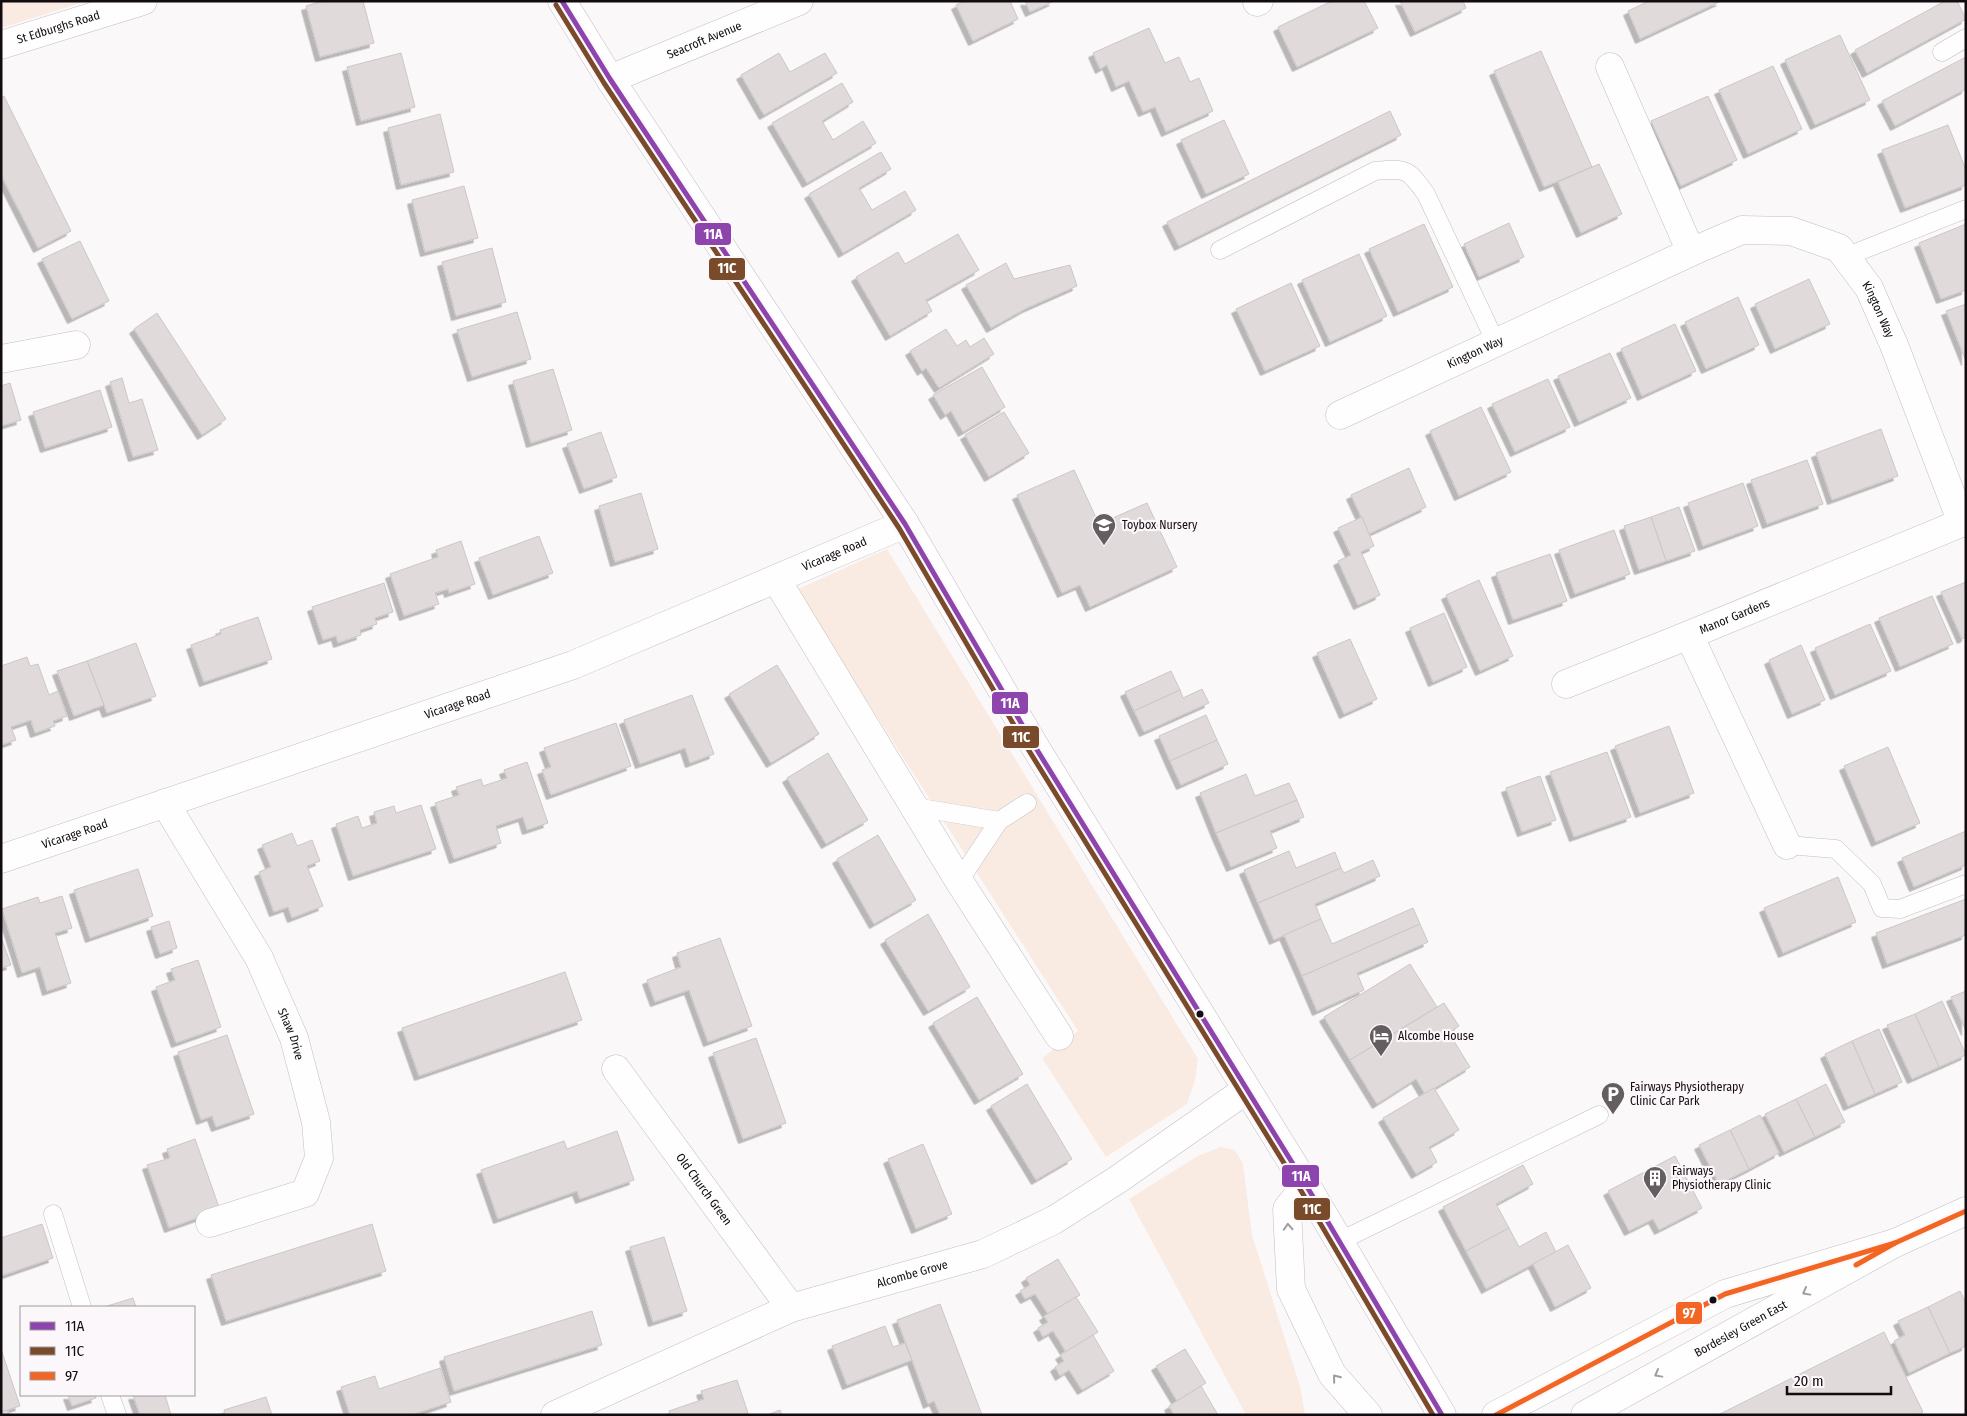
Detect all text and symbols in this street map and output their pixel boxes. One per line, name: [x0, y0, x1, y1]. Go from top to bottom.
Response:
street label: St Edburghs Road: [15, 8, 102, 47]
street label: Seacroft Avenue: [665, 18, 744, 62]
line badge: 11A: [694, 222, 732, 246]
text: 11A: [703, 226, 723, 243]
line badge: 11C: [708, 257, 746, 281]
text: 11C: [718, 260, 737, 277]
street label: Kington Way: [1859, 279, 1897, 341]
street label: Kington Way: [1445, 333, 1506, 371]
school or university icon: Toybox Nursery: [1091, 512, 1117, 546]
place label: Toybox Nursery: [1122, 518, 1198, 532]
street label: Vicarage Road: [800, 534, 869, 574]
street label: Manor Gardens: [1697, 596, 1772, 637]
street label: Vicarage Road: [423, 687, 492, 722]
line badge: 11A: [991, 691, 1029, 715]
text: 11A: [1000, 695, 1020, 712]
line badge: 11C: [1002, 725, 1040, 749]
text: 11C: [1012, 729, 1031, 746]
street label: Vicarage Road: [40, 816, 110, 852]
street label: Shaw Drive: [275, 1006, 306, 1062]
unlabelled marker: [1195, 1009, 1205, 1019]
hotel icon: Alcombe House: [1368, 1023, 1394, 1057]
place label: Alcombe House: [1398, 1029, 1474, 1043]
place label: Fairways Physiotherapy Clinic Car Park: [1630, 1080, 1744, 1108]
parking icon: Fairways Physiotherapy Clinic Car Park: [1600, 1081, 1626, 1115]
street label: Old Church Green: [673, 1151, 735, 1228]
line badge: 11A: [1281, 1164, 1320, 1188]
place label: Fairways Physiotherapy Clinic: [1672, 1164, 1771, 1192]
building icon: Fairways Physiotherapy Clinic: [1642, 1165, 1668, 1199]
text: 11A: [1291, 1168, 1311, 1185]
line badge: 11C: [1293, 1197, 1331, 1221]
text: 11C: [1303, 1201, 1322, 1218]
one-way arrow: [1282, 1222, 1293, 1230]
street label: Alcombe Grove: [875, 1257, 949, 1291]
one-way arrow: [1802, 1286, 1811, 1296]
unlabelled marker: [1708, 1295, 1718, 1305]
street label: Bordesley Green East: [1692, 1297, 1789, 1360]
line badge: 97: [1675, 1301, 1703, 1325]
text: 97: [1682, 1305, 1696, 1322]
legend: [20, 1306, 195, 1396]
text: 11A: [65, 1317, 84, 1335]
text: 11C: [65, 1342, 84, 1360]
scale bar: [1787, 1364, 1891, 1396]
text: 97: [65, 1367, 78, 1385]
one-way arrow: [1654, 1368, 1663, 1378]
text: 20 m: [1794, 1372, 1824, 1390]
one-way arrow: [1333, 1375, 1341, 1384]

